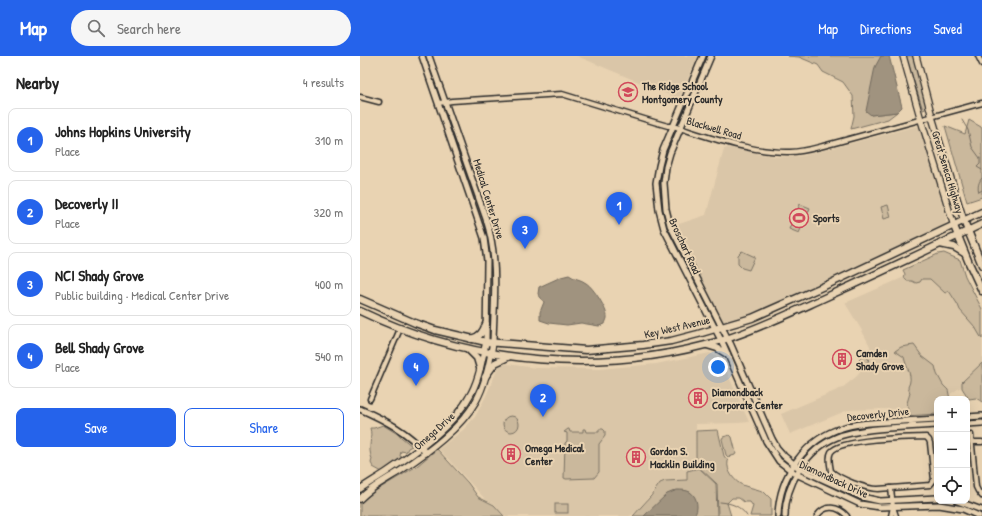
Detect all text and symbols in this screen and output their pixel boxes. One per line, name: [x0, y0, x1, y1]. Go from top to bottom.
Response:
search box: [71, 10, 351, 46]
text: Map: [20, 15, 47, 41]
icon: search: [85, 17, 107, 39]
text: Search here: [117, 18, 181, 39]
text: Map: [818, 19, 838, 38]
text: Directions: [860, 19, 911, 38]
text: Saved: [933, 19, 962, 38]
text: Nearby: [16, 71, 59, 94]
text: 4 results: [303, 73, 344, 91]
place label: The Ridge School Montgomery County: [641, 79, 723, 107]
school or university icon: The Ridge School Montgomery County: [617, 81, 639, 103]
street label: Blackwell Road: [685, 113, 744, 143]
text: Johns Hopkins University: [55, 121, 191, 142]
street label: Great Seneca Highway: [929, 129, 967, 215]
text: 1: [28, 131, 32, 149]
text: 310 m: [315, 131, 343, 149]
text: Place: [55, 142, 80, 160]
street label: Medical Center Drive: [470, 157, 508, 241]
pin: 1: [606, 192, 632, 225]
text: Decoverly II: [55, 193, 119, 214]
text: 2: [27, 203, 33, 221]
text: 320 m: [313, 203, 343, 221]
sports icon: Sports: [788, 207, 810, 229]
place label: Sports: [813, 211, 840, 226]
text: Place: [55, 214, 80, 232]
pin: 3: [512, 216, 538, 249]
street label: Broschart Road: [666, 216, 704, 277]
text: NCI Shady Grove: [55, 265, 144, 286]
text: 3: [27, 275, 33, 293]
text: 400 m: [315, 275, 343, 293]
text: Public building · Medical Center Drive: [55, 286, 229, 304]
street label: Key West Avenue: [643, 313, 712, 341]
text: Bell Shady Grove: [55, 337, 144, 358]
place label: Camden Shady Grove: [856, 346, 905, 374]
text: 4: [28, 347, 32, 365]
text: 540 m: [315, 347, 343, 365]
building icon: Camden Shady Grove: [831, 348, 853, 370]
pin: 4: [403, 353, 429, 386]
your location: [708, 357, 728, 377]
text: Place: [55, 358, 80, 376]
pin: 2: [530, 384, 556, 417]
place label: Diamondback Corporate Center: [712, 385, 784, 413]
building icon: Diamondback Corporate Center: [687, 387, 709, 409]
map controls: [934, 396, 970, 504]
button: +: [934, 396, 970, 432]
street label: Decoverly Drive: [846, 404, 910, 424]
button: Save: [16, 408, 176, 447]
button: Share: [184, 408, 344, 447]
street label: Omega Drive: [411, 409, 458, 453]
button: −: [934, 432, 970, 468]
place label: Omega Medical Center: [525, 441, 585, 468]
building icon: Omega Medical Center: [500, 443, 522, 465]
place label: Gordon S. Macklin Building: [650, 444, 715, 472]
building icon: Gordon S. Macklin Building: [625, 446, 647, 468]
street label: Diamondback Drive: [797, 457, 871, 501]
button: locate: [934, 468, 970, 504]

